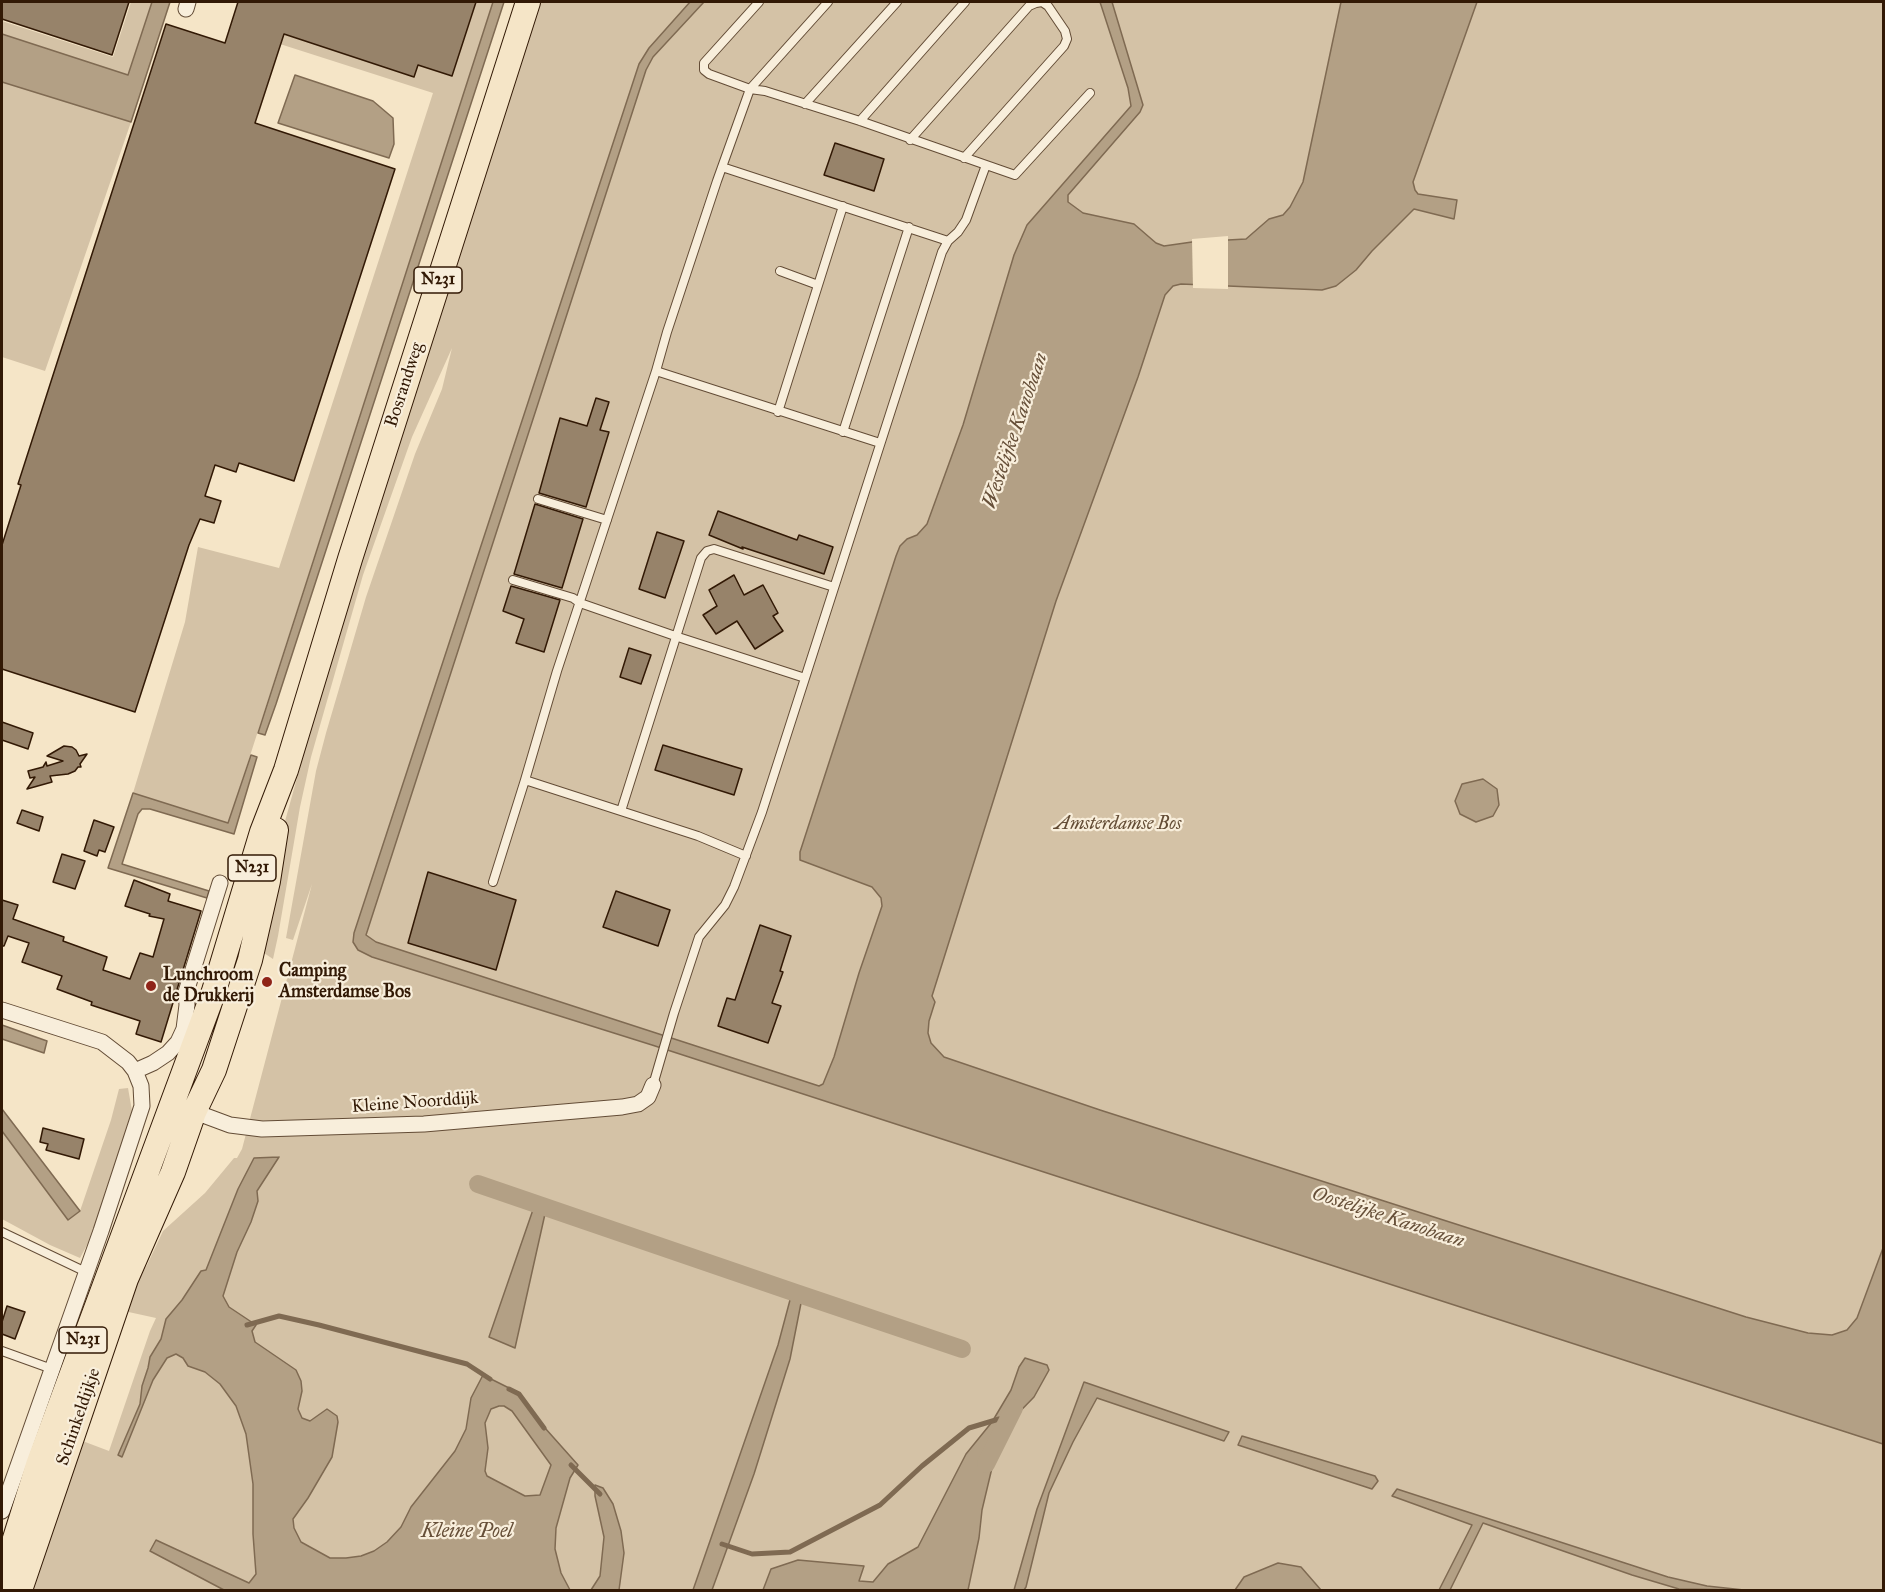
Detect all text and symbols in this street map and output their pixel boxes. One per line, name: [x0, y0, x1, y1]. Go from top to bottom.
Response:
road number: N231: [414, 267, 462, 293]
street label: Bosrandweg: [381, 340, 429, 430]
water label: Westelijke Kanobaan: [978, 350, 1054, 512]
park label: Amsterdamse Bos: [1055, 814, 1181, 836]
road number: N231: [228, 855, 276, 881]
place label: Camping Amsterdamse Bos: [279, 961, 411, 1004]
place label: Lunchroom de Drukkerij: [163, 965, 254, 1008]
marker: Camping Amsterdamse Bos: [260, 975, 274, 989]
marker: Lunchroom de Drukkerij: [144, 979, 158, 993]
street label: Kleine Noorddijk: [351, 1088, 479, 1118]
water label: Oostelijke Kanobaan: [1309, 1182, 1467, 1254]
road number: N231: [59, 1327, 107, 1353]
street label: Schinkeldijkje: [52, 1365, 106, 1469]
water label: Kleine Poel: [421, 1520, 513, 1544]

